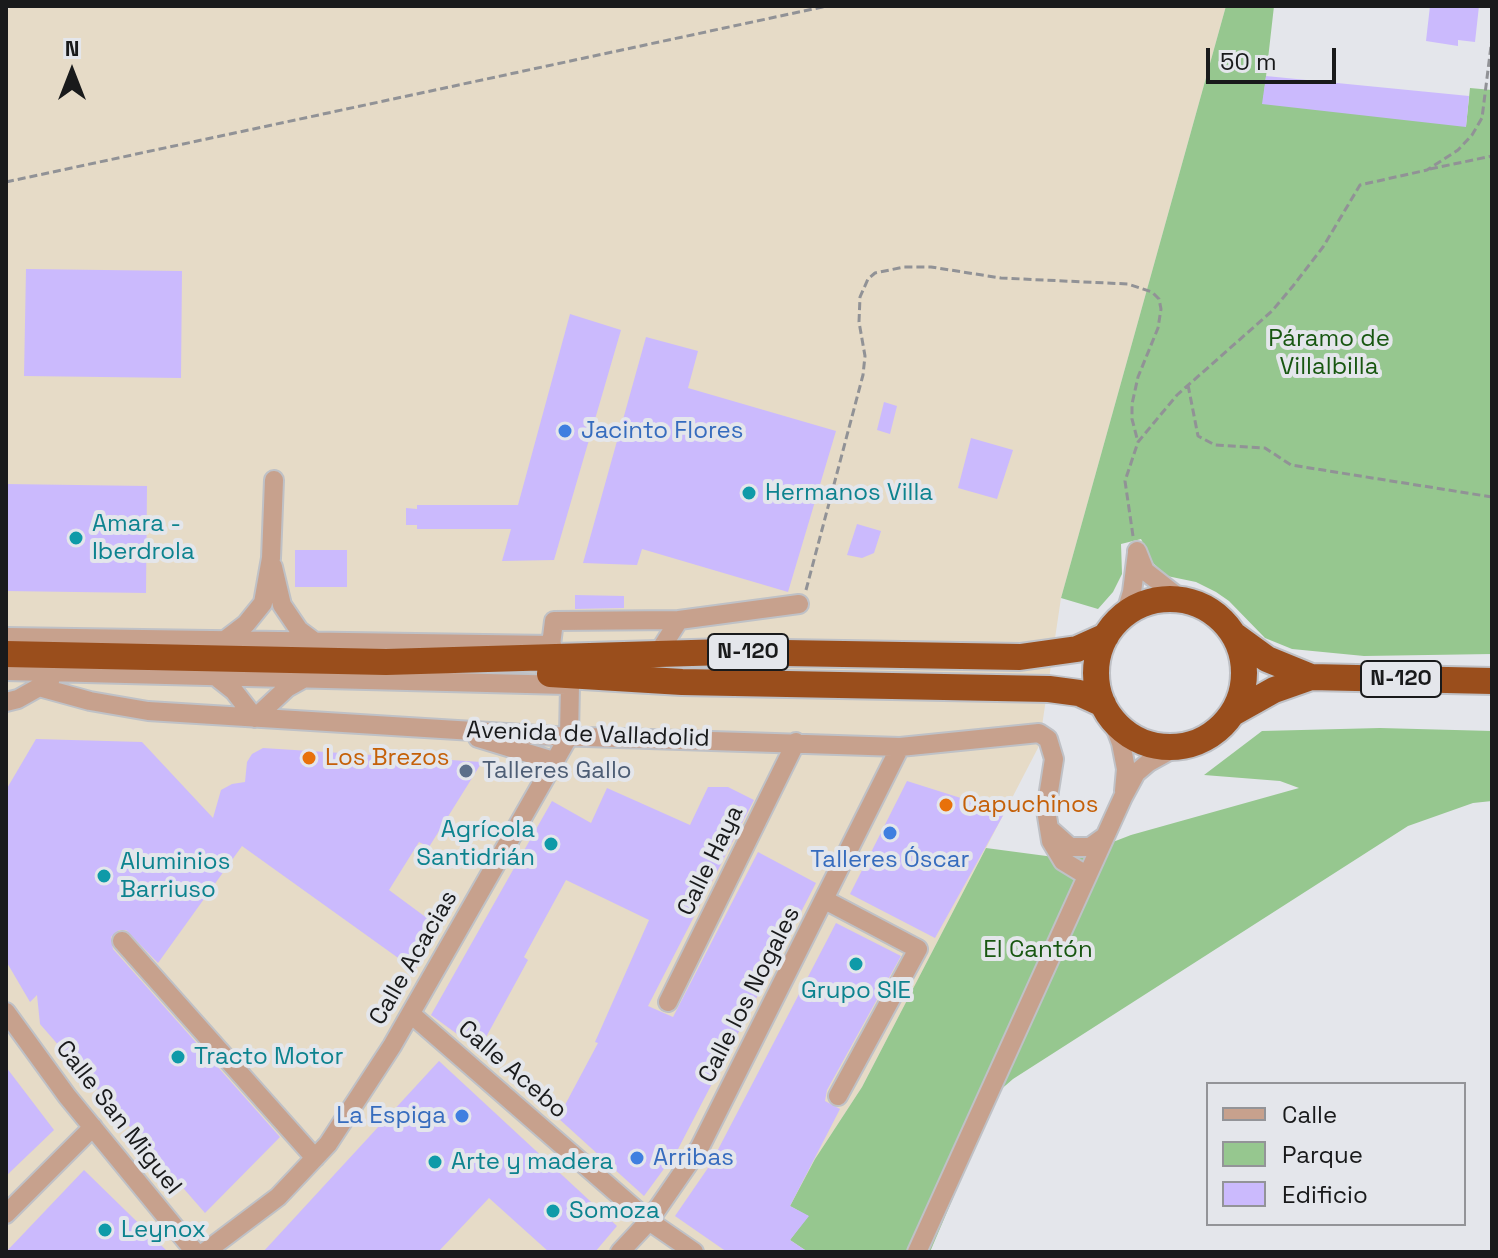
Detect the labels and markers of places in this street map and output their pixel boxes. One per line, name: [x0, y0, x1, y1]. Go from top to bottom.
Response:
place label: Jacinto Flores: [581, 417, 743, 445]
marker: Jacinto Flores: [556, 422, 574, 440]
place label: Hermanos Villa: [765, 479, 933, 507]
marker: Hermanos Villa: [740, 484, 758, 502]
place label: Amara - Iberdrola: [92, 510, 195, 566]
marker: Amara - Iberdrola: [67, 529, 85, 547]
place label: Los Brezos: [325, 744, 449, 772]
marker: Los Brezos: [300, 749, 318, 767]
place label: Talleres Gallo: [482, 757, 632, 785]
marker: Talleres Gallo: [457, 762, 475, 780]
place label: Capuchinos: [962, 791, 1098, 819]
marker: Capuchinos: [937, 796, 955, 814]
place label: Agrícola Santidrián: [416, 816, 535, 872]
marker: Talleres Óscar: [881, 824, 899, 842]
marker: Agrícola Santidrián: [542, 835, 560, 853]
place label: Talleres Óscar: [810, 846, 970, 874]
place label: Aluminios Barriuso: [120, 848, 230, 904]
marker: Aluminios Barriuso: [95, 867, 113, 885]
marker: Grupo SIE: [847, 955, 865, 973]
place label: Grupo SIE: [801, 977, 911, 1005]
place label: Tracto Motor: [194, 1043, 344, 1071]
marker: Tracto Motor: [169, 1048, 187, 1066]
place label: La Espiga: [336, 1102, 446, 1130]
marker: La Espiga: [453, 1107, 471, 1125]
place label: Arribas: [653, 1144, 734, 1172]
place label: Arte y madera: [451, 1148, 613, 1176]
marker: Arribas: [628, 1149, 646, 1167]
marker: Arte y madera: [426, 1153, 444, 1171]
place label: Somoza: [569, 1197, 660, 1225]
marker: Somoza: [544, 1202, 562, 1220]
place label: Leynox: [121, 1216, 206, 1244]
marker: Leynox: [96, 1221, 114, 1239]

